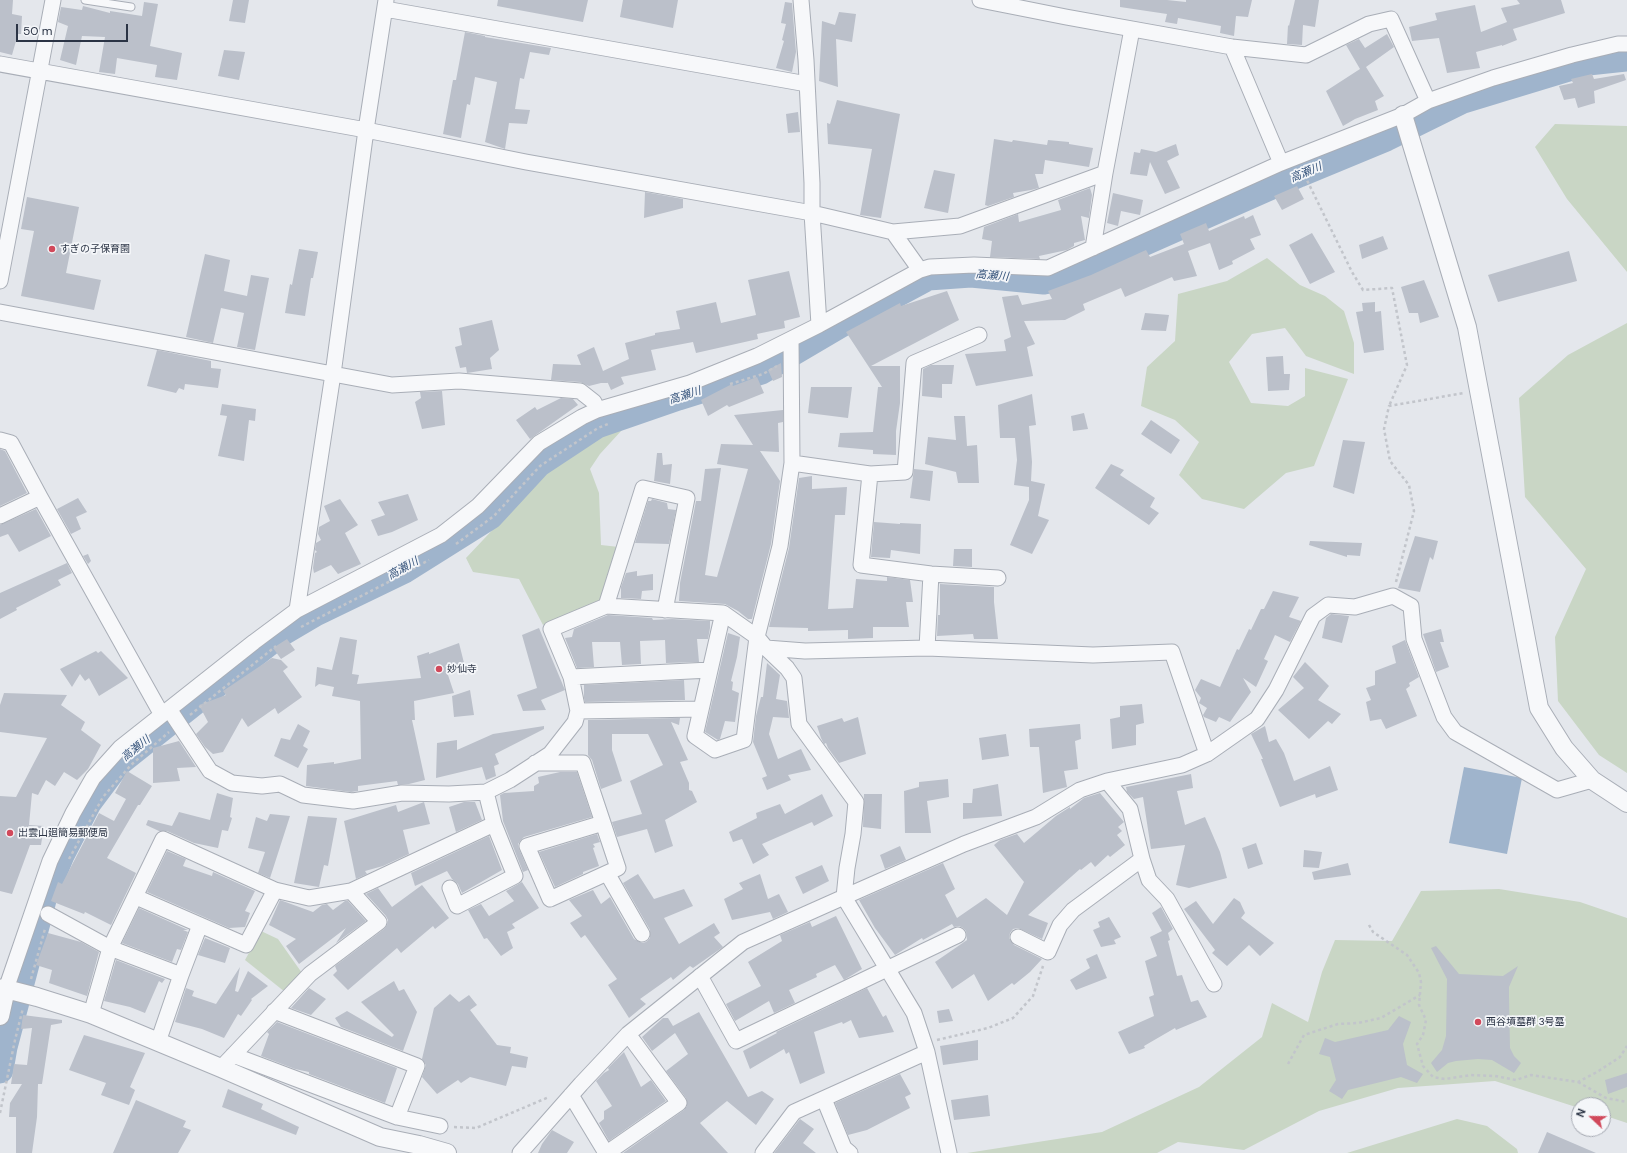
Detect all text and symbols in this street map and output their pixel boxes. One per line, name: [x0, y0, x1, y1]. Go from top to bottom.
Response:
scale bar: [18, 16, 130, 42]
text: 50 m: [23, 23, 52, 39]
water label: 高瀬川: [1288, 160, 1324, 186]
place label: すぎの子保育園: [60, 243, 130, 255]
marker: すぎの子保育園: [47, 244, 57, 254]
water label: 高瀬川: [975, 268, 1009, 284]
water label: 高瀬川: [667, 385, 703, 407]
water label: 高瀬川: [385, 555, 421, 583]
place label: 妙仙寺: [447, 663, 477, 675]
marker: 妙仙寺: [434, 664, 444, 674]
water label: 高瀬川: [119, 733, 153, 765]
place label: 出雲山廻簡易郵便局: [18, 827, 108, 839]
marker: 出雲山廻簡易郵便局: [5, 828, 15, 838]
place label: 西谷墳墓群 3号墓: [1486, 1016, 1565, 1028]
marker: 西谷墳墓群 3号墓: [1473, 1017, 1483, 1027]
north arrow: [1571, 1097, 1611, 1137]
text: N: [1573, 1107, 1589, 1119]

